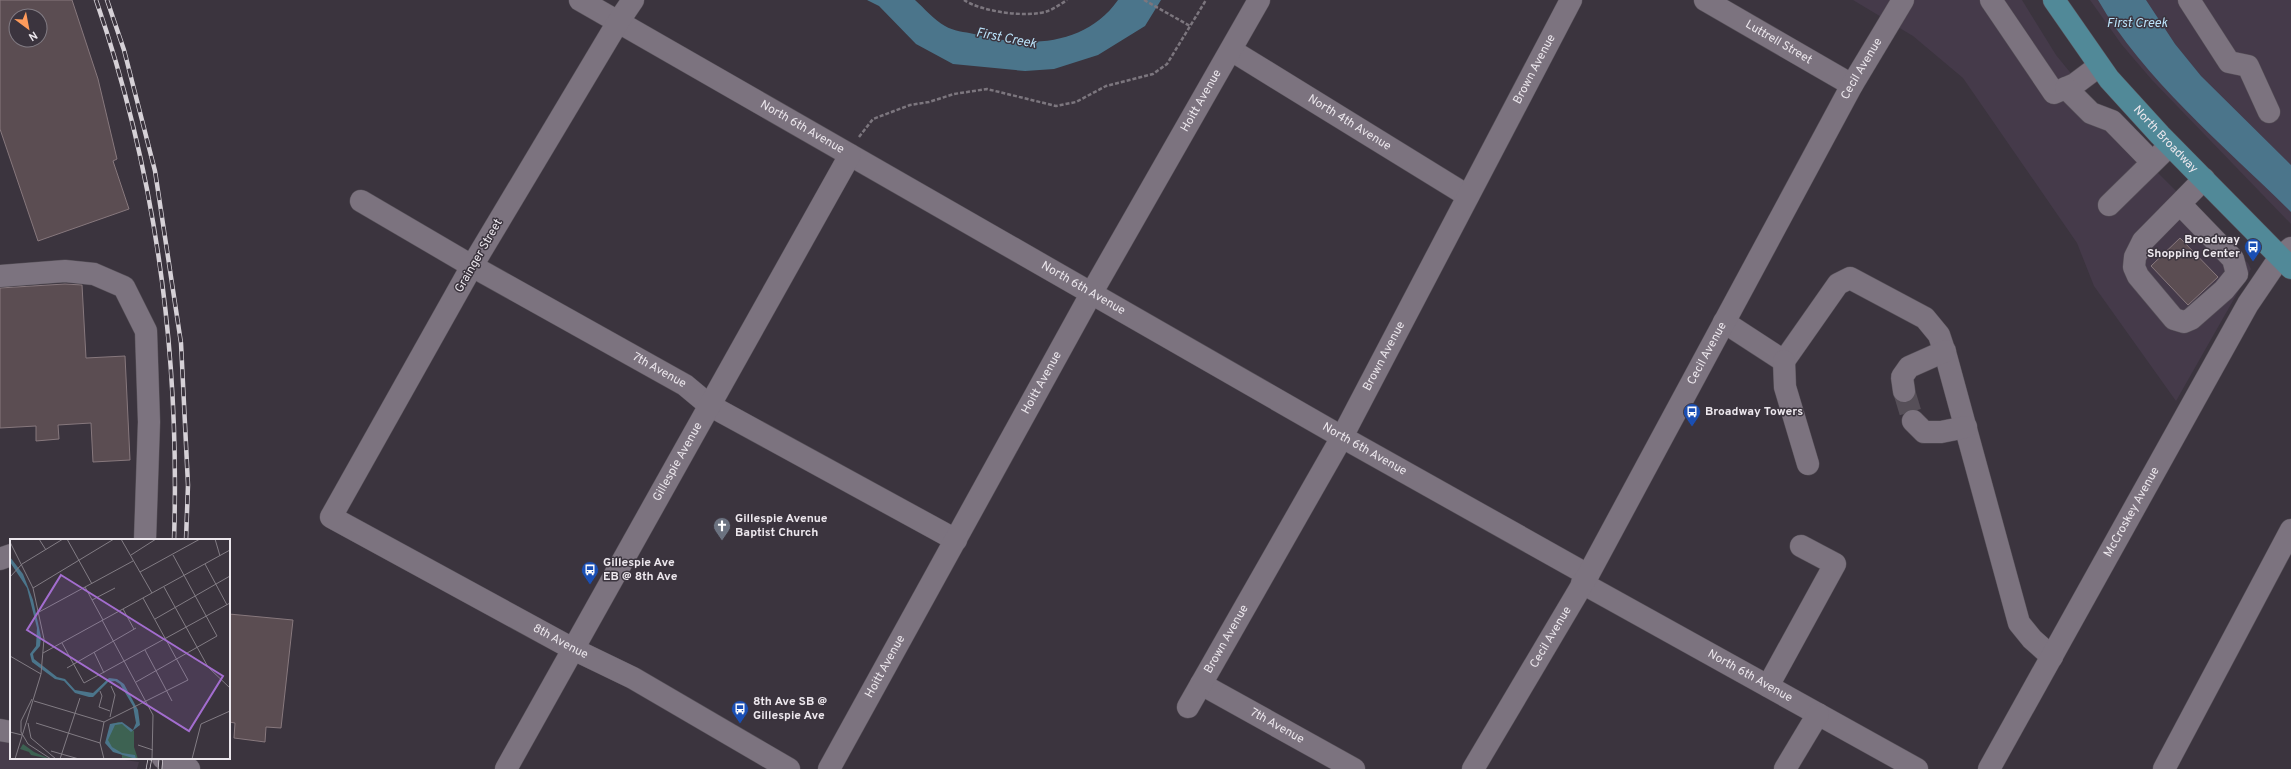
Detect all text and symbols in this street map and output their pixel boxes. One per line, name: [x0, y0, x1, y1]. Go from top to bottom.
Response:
north arrow: [8, 8, 48, 48]
water label: First Creek: [2106, 16, 2168, 32]
street label: Luttrell Street: [1742, 17, 1815, 68]
water label: First Creek: [975, 25, 1038, 53]
text: N: [26, 28, 40, 44]
street label: Brown Avenue: [1510, 32, 1560, 107]
street label: Cecil Avenue: [1837, 35, 1886, 103]
street label: Hoitt Avenue: [1177, 67, 1226, 135]
street label: North 4th Avenue: [1305, 91, 1394, 155]
street label: North 6th Avenue: [757, 97, 847, 158]
street label: North Broadway: [2129, 102, 2201, 177]
street label: Grainger Street: [451, 216, 507, 296]
place label: Broadway Shopping Center: [2147, 232, 2240, 262]
bus stop icon: Broadway Shopping Center: [2243, 237, 2263, 262]
street label: North 6th Avenue: [1038, 258, 1128, 319]
street label: Brown Avenue: [1359, 319, 1409, 394]
street label: Cecil Avenue: [1684, 319, 1731, 388]
street label: Hoitt Avenue: [1018, 348, 1066, 417]
street label: 7th Avenue: [629, 349, 689, 392]
bus stop icon: Broadway Towers: [1682, 402, 1702, 427]
place label: Broadway Towers: [1705, 404, 1803, 420]
street label: Gillespie Avenue: [649, 419, 707, 504]
street label: North 6th Avenue: [1319, 419, 1410, 480]
street label: McCroskey Avenue: [2101, 464, 2164, 560]
place label: Gillespie Avenue Baptist Church: [735, 511, 828, 541]
church icon: Gillespie Avenue Baptist Church: [712, 516, 732, 541]
inset map: [10, 539, 230, 759]
place label: Gillespie Ave EB @ 8th Ave: [603, 555, 678, 585]
bus stop icon: Gillespie Ave EB @ 8th Ave: [580, 560, 600, 585]
street label: Brown Avenue: [1201, 602, 1253, 677]
street label: Cecil Avenue: [1526, 604, 1576, 671]
street label: 8th Avenue: [530, 620, 591, 663]
street label: Hoitt Avenue: [862, 632, 909, 701]
street label: North 6th Avenue: [1705, 646, 1795, 706]
place label: 8th Ave SB @ Gillespie Ave: [753, 694, 827, 724]
bus stop icon: 8th Ave SB @ Gillespie Ave: [730, 699, 750, 724]
street label: 7th Avenue: [1247, 705, 1307, 748]

